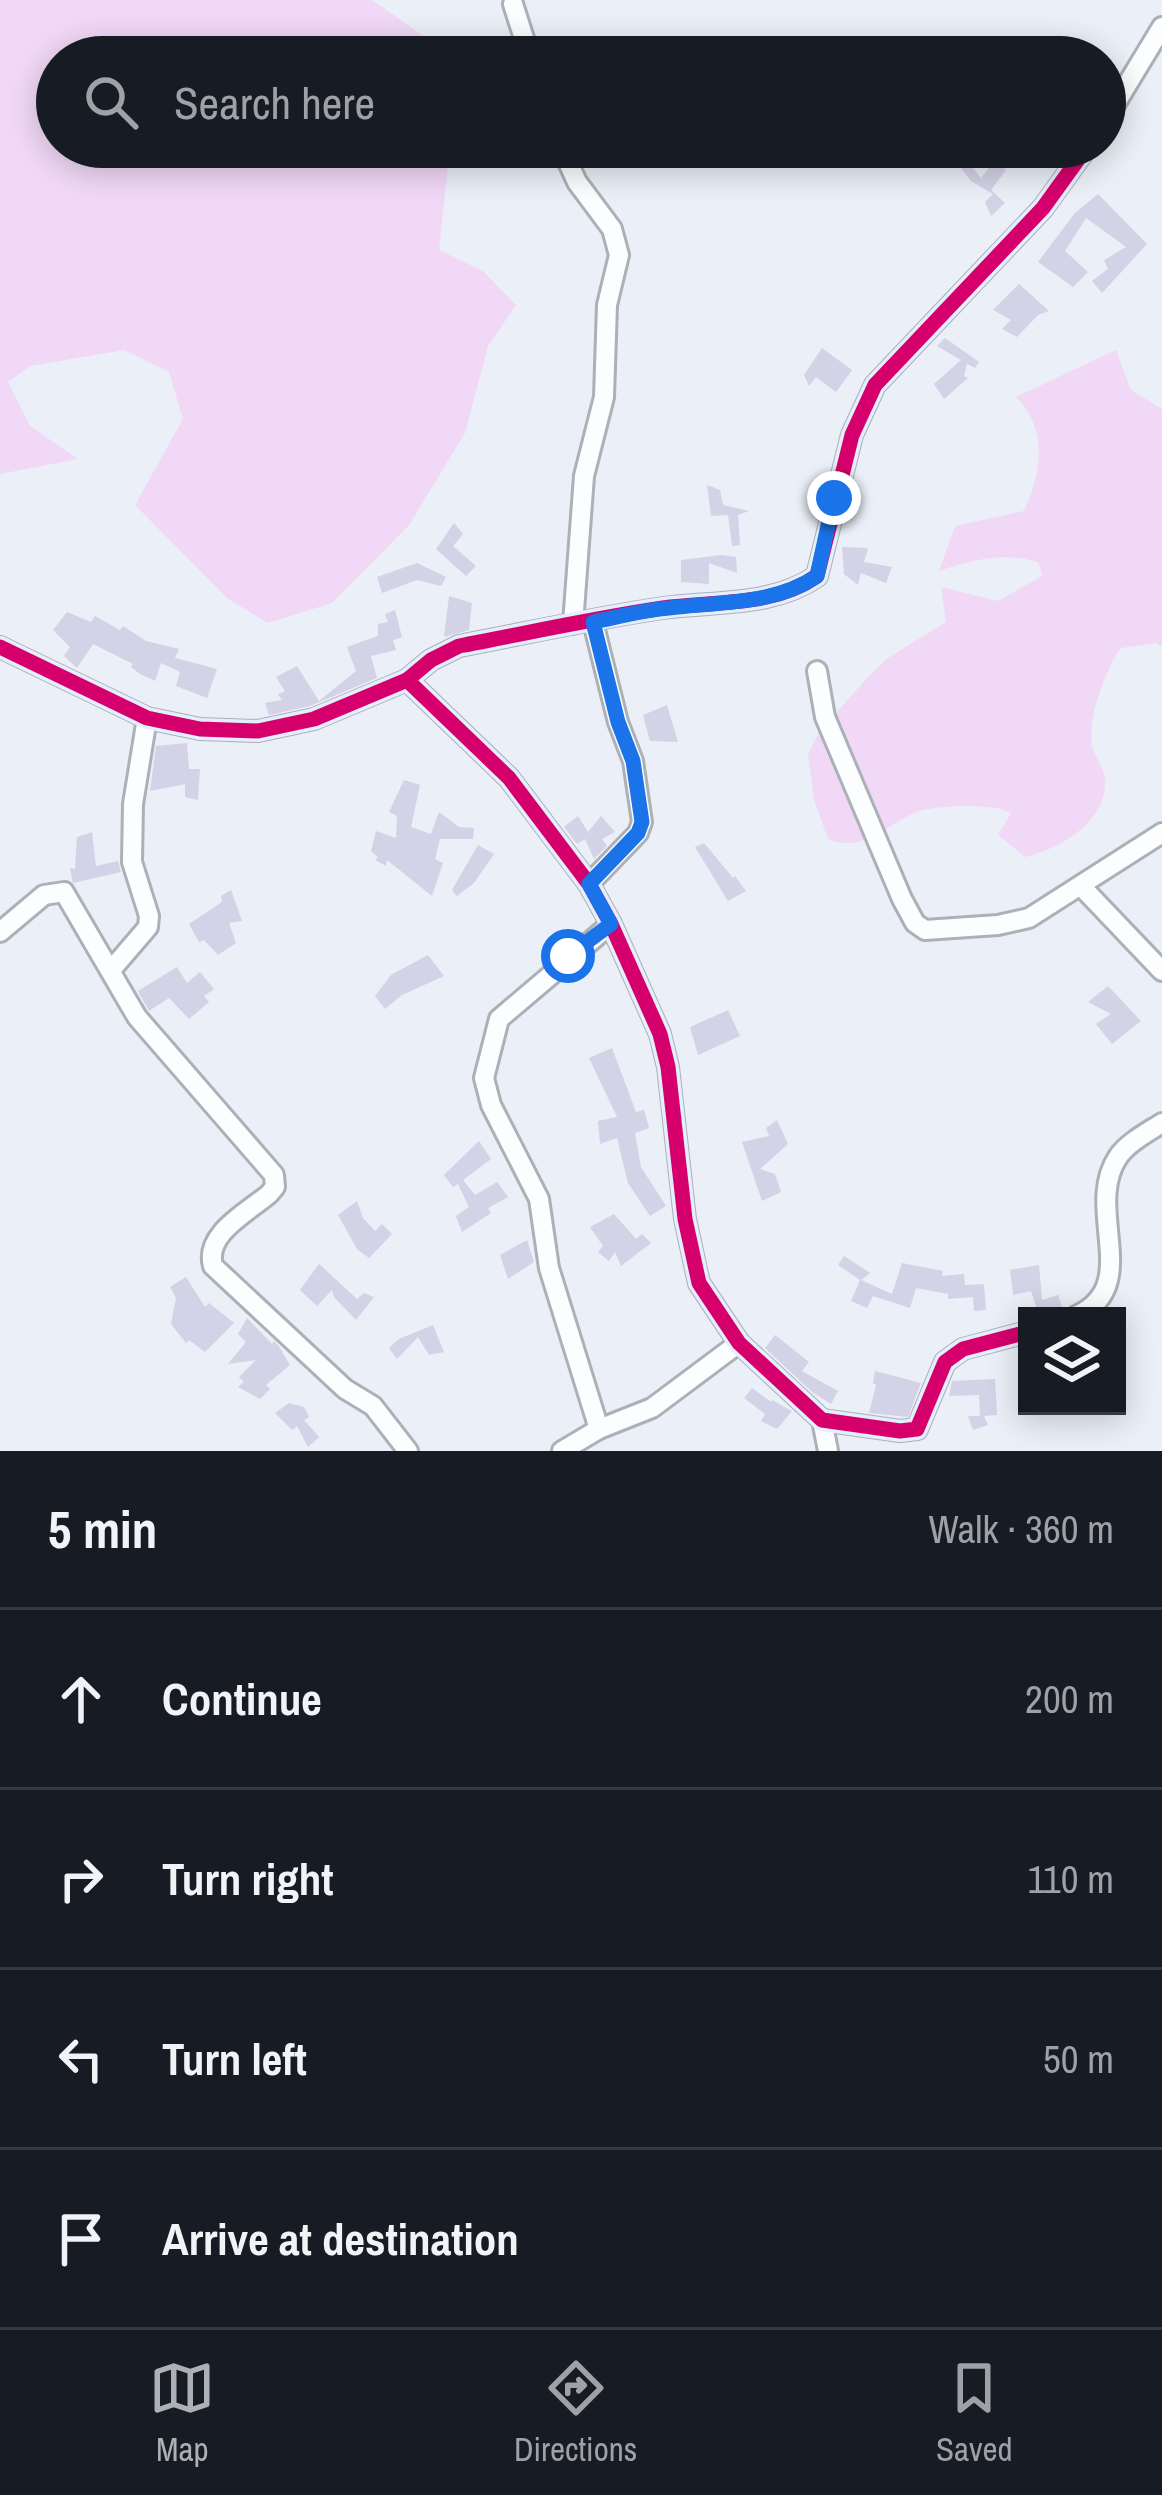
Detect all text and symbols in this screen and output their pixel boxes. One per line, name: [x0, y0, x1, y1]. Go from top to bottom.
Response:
search box: [36, 36, 1126, 168]
icon: search: [78, 69, 144, 135]
text: Search here: [174, 72, 375, 133]
route end: [807, 471, 861, 525]
route start: [541, 929, 595, 983]
map controls: [1018, 1307, 1126, 1415]
button: layers: [1018, 1307, 1126, 1415]
text: 5 min: [48, 1495, 157, 1564]
text: Walk · 360 m: [929, 1503, 1114, 1555]
icon: ahead: [48, 1666, 114, 1732]
text: Continue: [162, 1668, 322, 1729]
text: 200 m: [1025, 1673, 1114, 1725]
icon: right: [48, 1846, 114, 1912]
text: Turn right: [162, 1848, 334, 1909]
text: 110 m: [1027, 1853, 1114, 1905]
icon: left: [48, 2026, 114, 2092]
text: Turn left: [162, 2028, 307, 2089]
text: 50 m: [1043, 2033, 1114, 2085]
icon: arrive: [48, 2206, 114, 2272]
text: Arrive at destination: [162, 2208, 519, 2269]
tab: Map: [149, 2355, 215, 2471]
tab: Directions: [514, 2355, 637, 2471]
tab: Saved: [936, 2355, 1013, 2471]

